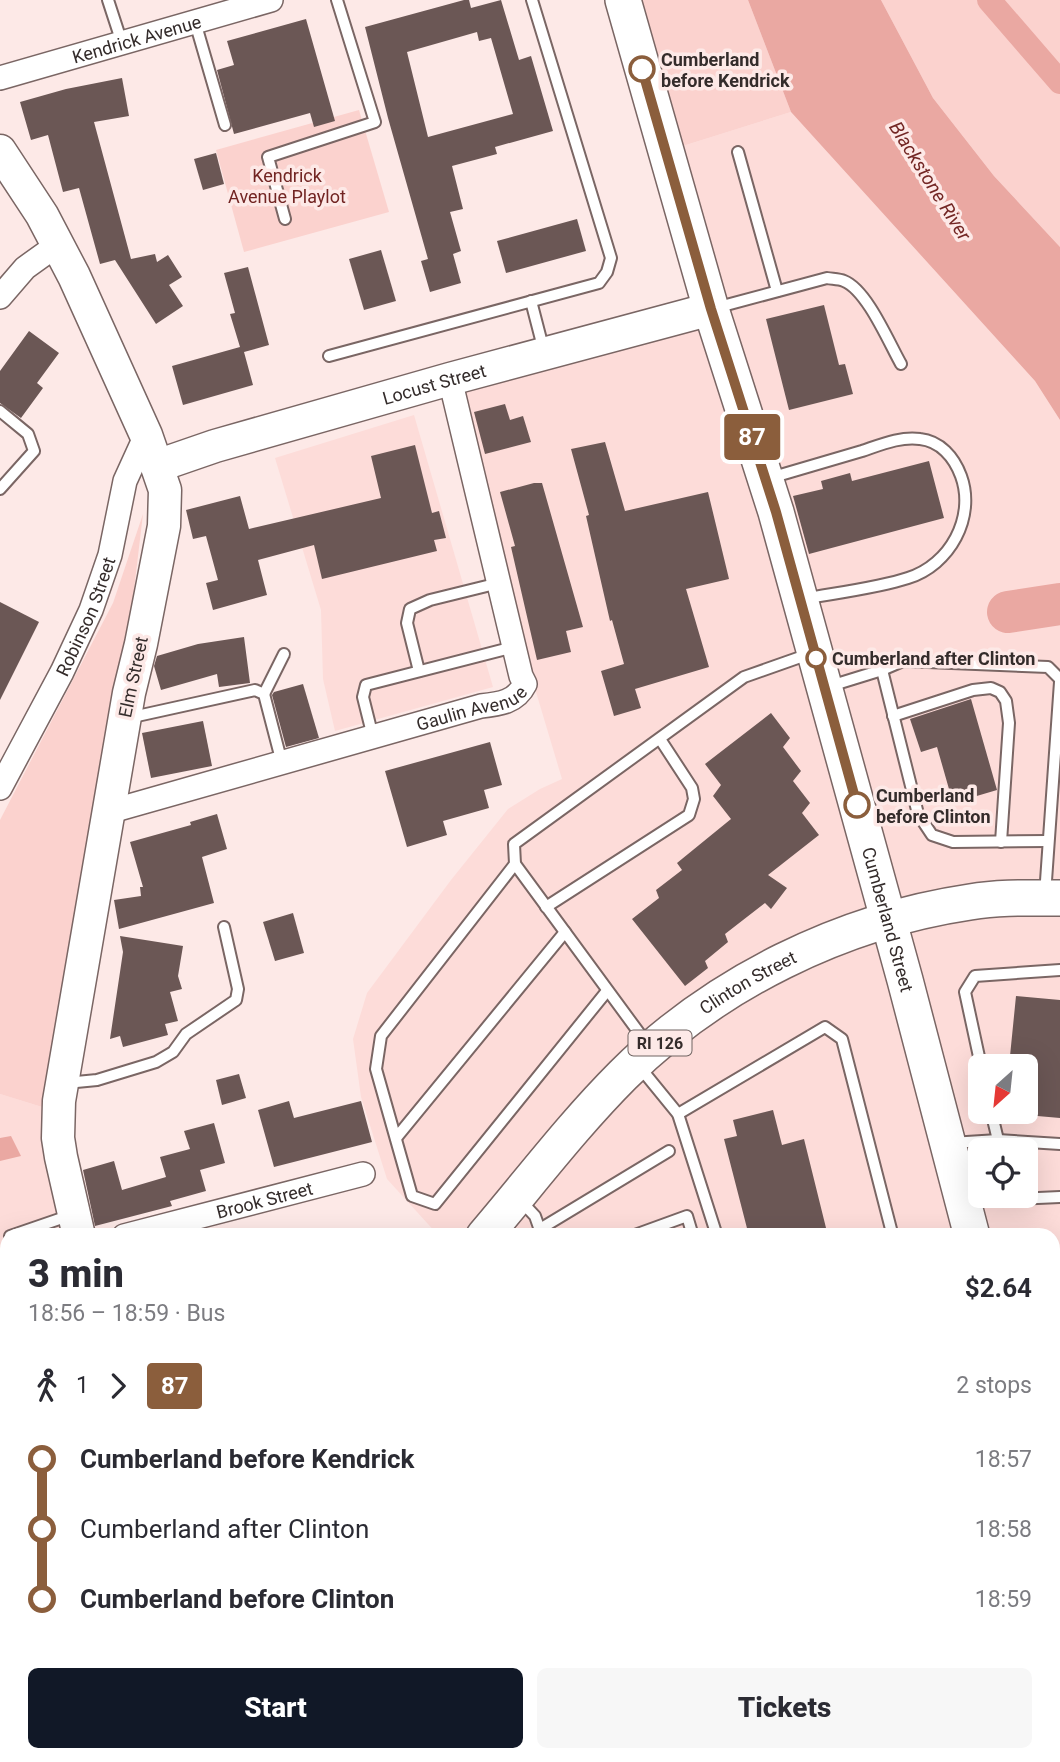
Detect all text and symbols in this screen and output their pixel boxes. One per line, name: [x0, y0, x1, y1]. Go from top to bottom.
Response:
street label: Kendrick Avenue: [70, 10, 203, 67]
place label: Cumberland before Kendrick: [661, 49, 790, 91]
marker: Cumberland before Kendrick: [629, 56, 655, 82]
water label: Blackstone River: [884, 117, 976, 245]
park label: Kendrick Avenue Playlot: [228, 165, 346, 207]
street label: Locust Street: [380, 359, 488, 408]
line badge: 87: [720, 414, 784, 460]
text: 87: [738, 423, 766, 451]
street label: Robinson Street: [51, 554, 119, 679]
street label: Elm Street: [114, 634, 152, 719]
marker: Cumberland after Clinton: [806, 648, 826, 668]
place label: Cumberland after Clinton: [832, 648, 1035, 669]
street label: Gaulin Avenue: [414, 681, 531, 734]
place label: Cumberland before Clinton: [876, 785, 991, 827]
marker: Cumberland before Clinton: [844, 792, 870, 818]
street label: Cumberland Street: [858, 845, 918, 994]
street label: Clinton Street: [695, 946, 799, 1018]
road number: RI 126: [628, 1030, 692, 1056]
north arrow: [968, 1054, 1038, 1124]
map controls: [968, 1054, 1038, 1208]
button: locate: [968, 1138, 1038, 1208]
street label: Brook Street: [214, 1177, 315, 1222]
text: 3 min: [28, 1252, 124, 1296]
text: $2.64: [965, 1273, 1032, 1303]
text: 18:56 – 18:59 · Bus: [28, 1300, 225, 1327]
icon: walk: [28, 1367, 66, 1405]
icon: forward: [99, 1367, 137, 1405]
text: 1: [76, 1372, 89, 1399]
text: 87: [161, 1372, 188, 1400]
text: 2 stops: [956, 1372, 1032, 1399]
text: Cumberland before Kendrick: [80, 1444, 414, 1474]
text: 18:57: [975, 1446, 1032, 1473]
text: Cumberland after Clinton: [80, 1514, 369, 1544]
text: 18:58: [975, 1516, 1032, 1543]
text: Cumberland before Clinton: [80, 1584, 394, 1614]
text: 18:59: [975, 1586, 1032, 1613]
button: Start: [28, 1668, 523, 1748]
button: Tickets: [537, 1668, 1032, 1748]

